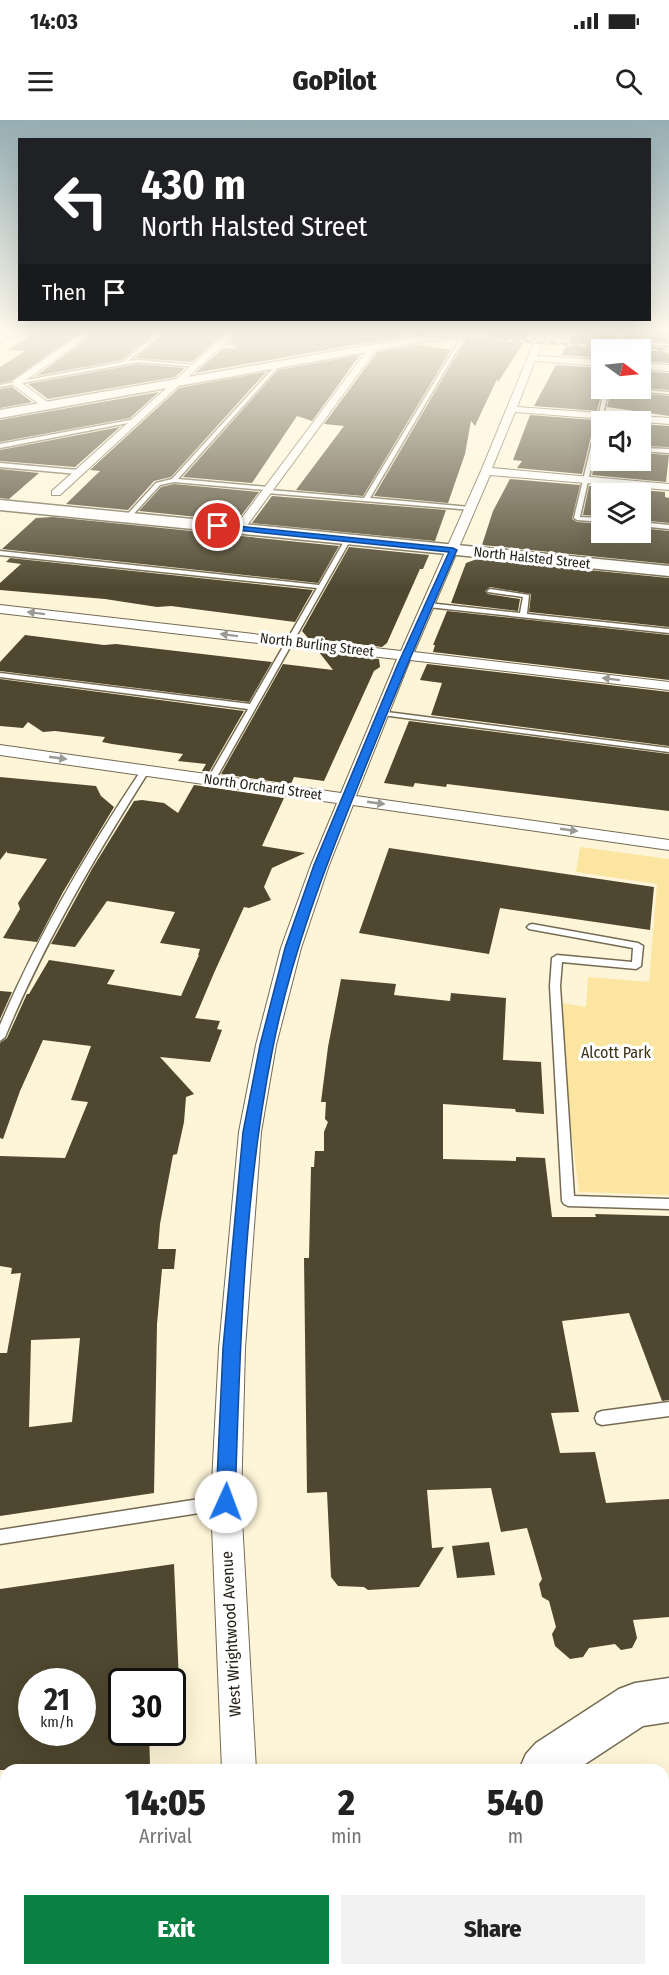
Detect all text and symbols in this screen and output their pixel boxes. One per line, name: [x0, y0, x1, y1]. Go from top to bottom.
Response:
text: 14:03: [30, 8, 78, 35]
icon: menu: [24, 65, 57, 98]
text: GoPilot: [293, 65, 376, 97]
icon: search: [612, 65, 645, 98]
text: 430 m: [141, 160, 246, 210]
icon: left: [42, 162, 120, 240]
text: North Halsted Street: [141, 211, 367, 243]
icon: arrive: [98, 276, 131, 309]
text: Then: [42, 279, 86, 306]
north arrow: [591, 339, 651, 399]
map controls: [591, 339, 651, 543]
button: sound: [591, 411, 651, 471]
button: layers: [591, 483, 651, 543]
pin: [192, 500, 243, 551]
icon: arrive: [201, 509, 234, 542]
street label: North Halsted Street: [473, 543, 592, 573]
one-way arrow: [26, 608, 45, 617]
one-way arrow: [220, 630, 239, 640]
street label: North Burling Street: [259, 630, 375, 660]
one-way arrow: [601, 674, 620, 684]
one-way arrow: [49, 754, 68, 763]
street label: North Orchard Street: [203, 770, 324, 804]
one-way arrow: [366, 799, 385, 808]
one-way arrow: [559, 826, 578, 835]
park label: Alcott Park: [581, 1043, 652, 1062]
position arrow: [194, 1470, 258, 1534]
street label: West Wrightwood Avenue: [217, 1551, 245, 1717]
speed limit sign: 30: [108, 1668, 186, 1746]
text: 21: [44, 1682, 70, 1718]
text: km/h: [40, 1713, 74, 1731]
text: 14:05: [125, 1781, 206, 1825]
text: 2: [338, 1781, 355, 1825]
text: 540: [487, 1781, 544, 1825]
text: Arrival: [139, 1824, 192, 1848]
text: min: [331, 1824, 362, 1848]
text: m: [508, 1824, 523, 1848]
button: Exit: [24, 1895, 329, 1964]
button: Share: [341, 1895, 645, 1964]

